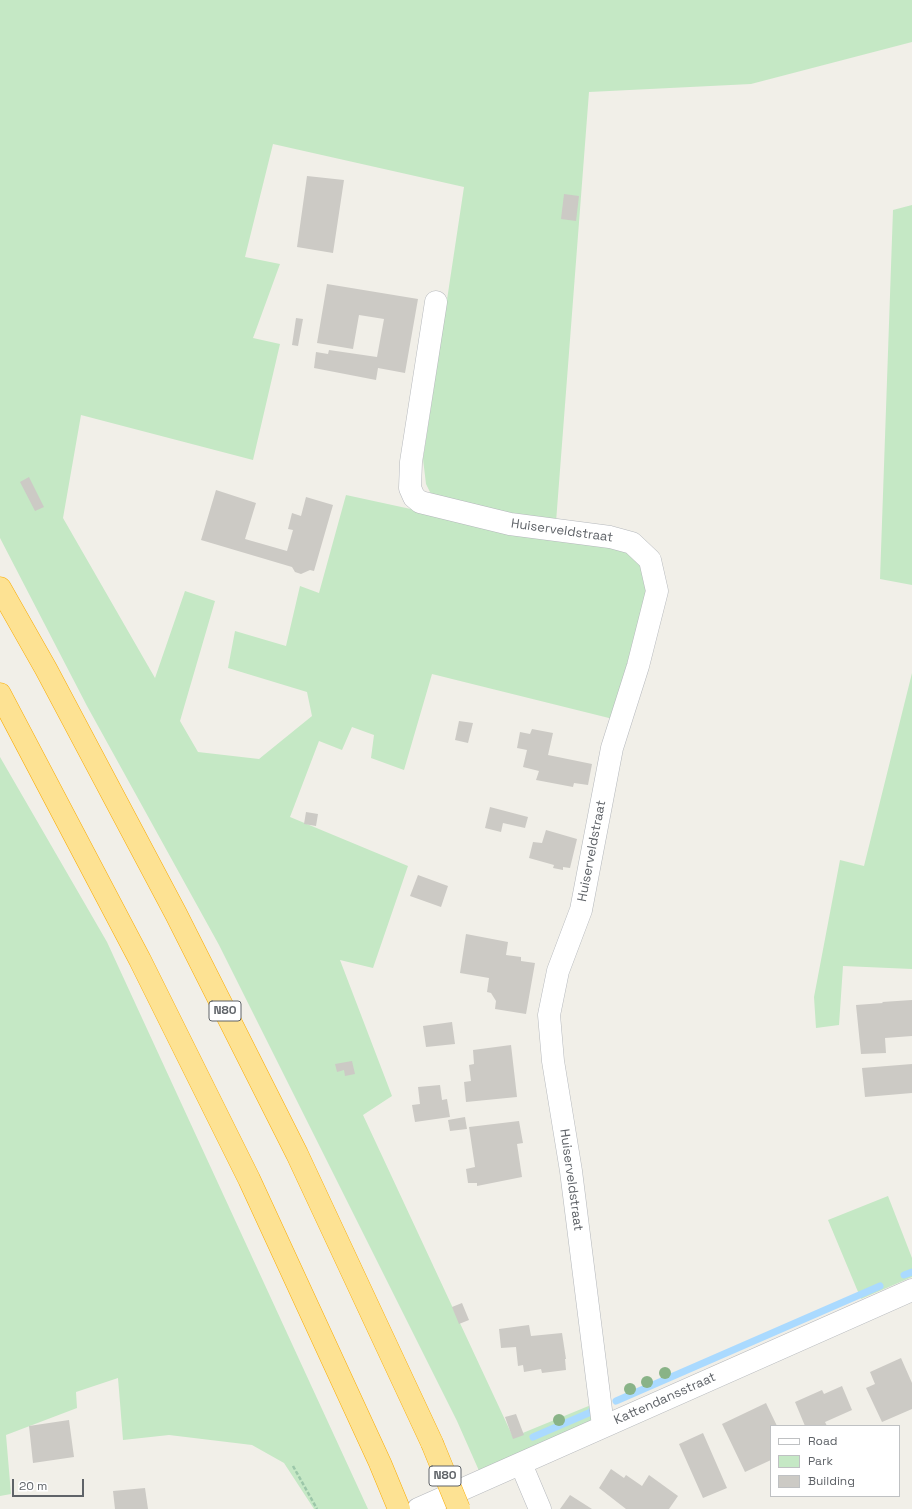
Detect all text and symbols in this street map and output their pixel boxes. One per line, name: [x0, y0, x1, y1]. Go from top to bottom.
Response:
street label: Huiserveldstraat: [510, 516, 614, 546]
street label: Huiserveldstraat: [575, 799, 609, 903]
road number: N80: [209, 1001, 241, 1021]
street label: Huiserveldstraat: [556, 1128, 586, 1232]
street label: Kattendansstraat: [612, 1370, 718, 1428]
legend: [770, 1425, 900, 1497]
text: Road: [808, 1433, 837, 1449]
text: Park: [808, 1453, 833, 1469]
road number: N80: [429, 1466, 461, 1486]
scale bar: [14, 1471, 86, 1497]
text: Building: [808, 1473, 855, 1489]
text: 20 m: [19, 1478, 47, 1494]

